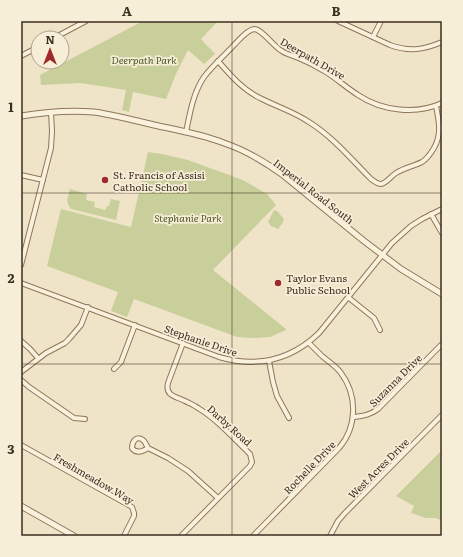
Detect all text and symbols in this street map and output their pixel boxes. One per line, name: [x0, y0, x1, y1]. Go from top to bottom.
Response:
text: A: [122, 1, 132, 20]
text: B: [332, 1, 341, 20]
north arrow: [30, 30, 70, 70]
text: N: [45, 31, 55, 47]
street label: Deerpath Drive: [278, 33, 348, 83]
park label: Deerpath Park: [111, 52, 177, 67]
text: 1: [8, 97, 14, 116]
street label: Imperial Road South: [271, 155, 358, 227]
place label: St. Francis of Assisi Catholic School: [113, 167, 206, 194]
marker: St. Francis of Assisi Catholic School: [100, 175, 110, 185]
park label: Stephanie Park: [154, 210, 222, 225]
text: 2: [8, 268, 15, 287]
place label: Taylor Evans Public School: [286, 270, 351, 297]
marker: Taylor Evans Public School: [273, 278, 283, 288]
street label: Stephanie Drive: [162, 320, 240, 360]
street label: Suzanna Drive: [365, 350, 425, 410]
street label: Darby Road: [204, 401, 256, 449]
street label: West Acres Drive: [344, 434, 412, 502]
street label: Rochelle Drive: [280, 437, 338, 497]
text: 3: [7, 439, 15, 458]
street label: Freshmeadow Way: [51, 449, 137, 507]

